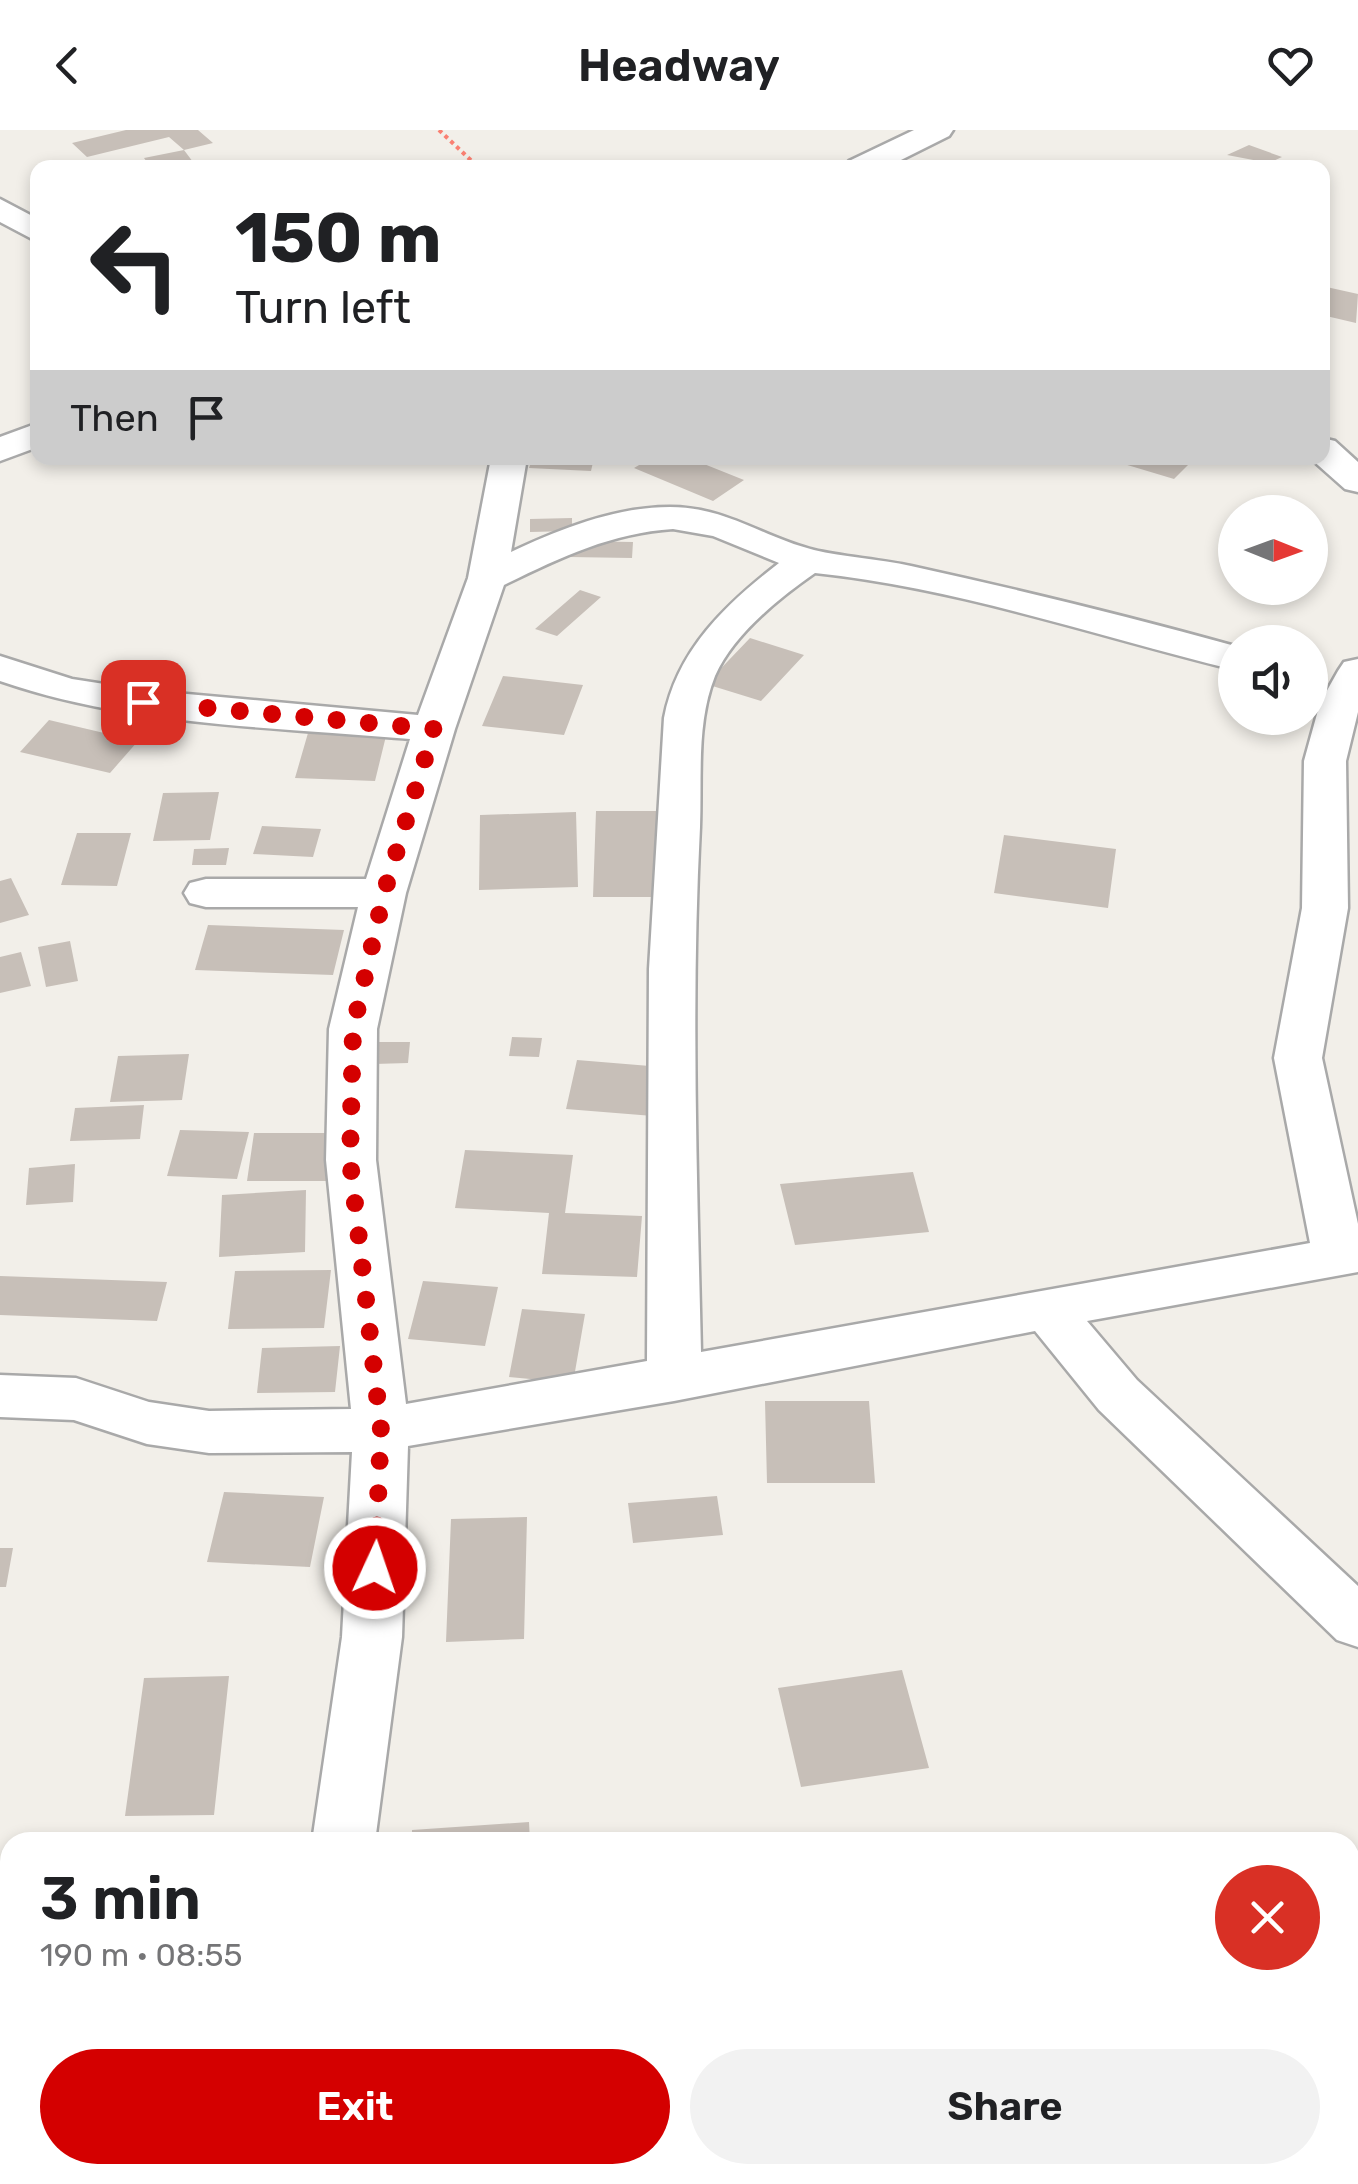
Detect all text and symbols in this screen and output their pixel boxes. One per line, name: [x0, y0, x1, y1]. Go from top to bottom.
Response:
icon: back: [40, 38, 95, 93]
icon: heart: [1263, 38, 1318, 93]
text: Headway: [578, 39, 780, 92]
text: 150 m: [235, 197, 442, 280]
icon: left: [70, 200, 200, 330]
text: Turn left: [235, 281, 411, 334]
icon: arrive: [179, 390, 234, 445]
text: Then: [70, 395, 159, 441]
north arrow: [1218, 495, 1328, 605]
map controls: [1218, 495, 1328, 735]
button: sound: [1218, 625, 1328, 735]
pin: [101, 660, 186, 745]
icon: arrive: [116, 675, 171, 730]
position arrow: [323, 1516, 427, 1620]
text: 3 min: [40, 1863, 201, 1934]
button: close: [1215, 1865, 1320, 1970]
text: 190 m · 08:55: [40, 1936, 242, 1974]
button: Exit: [40, 2049, 670, 2164]
button: Share: [690, 2049, 1320, 2164]

